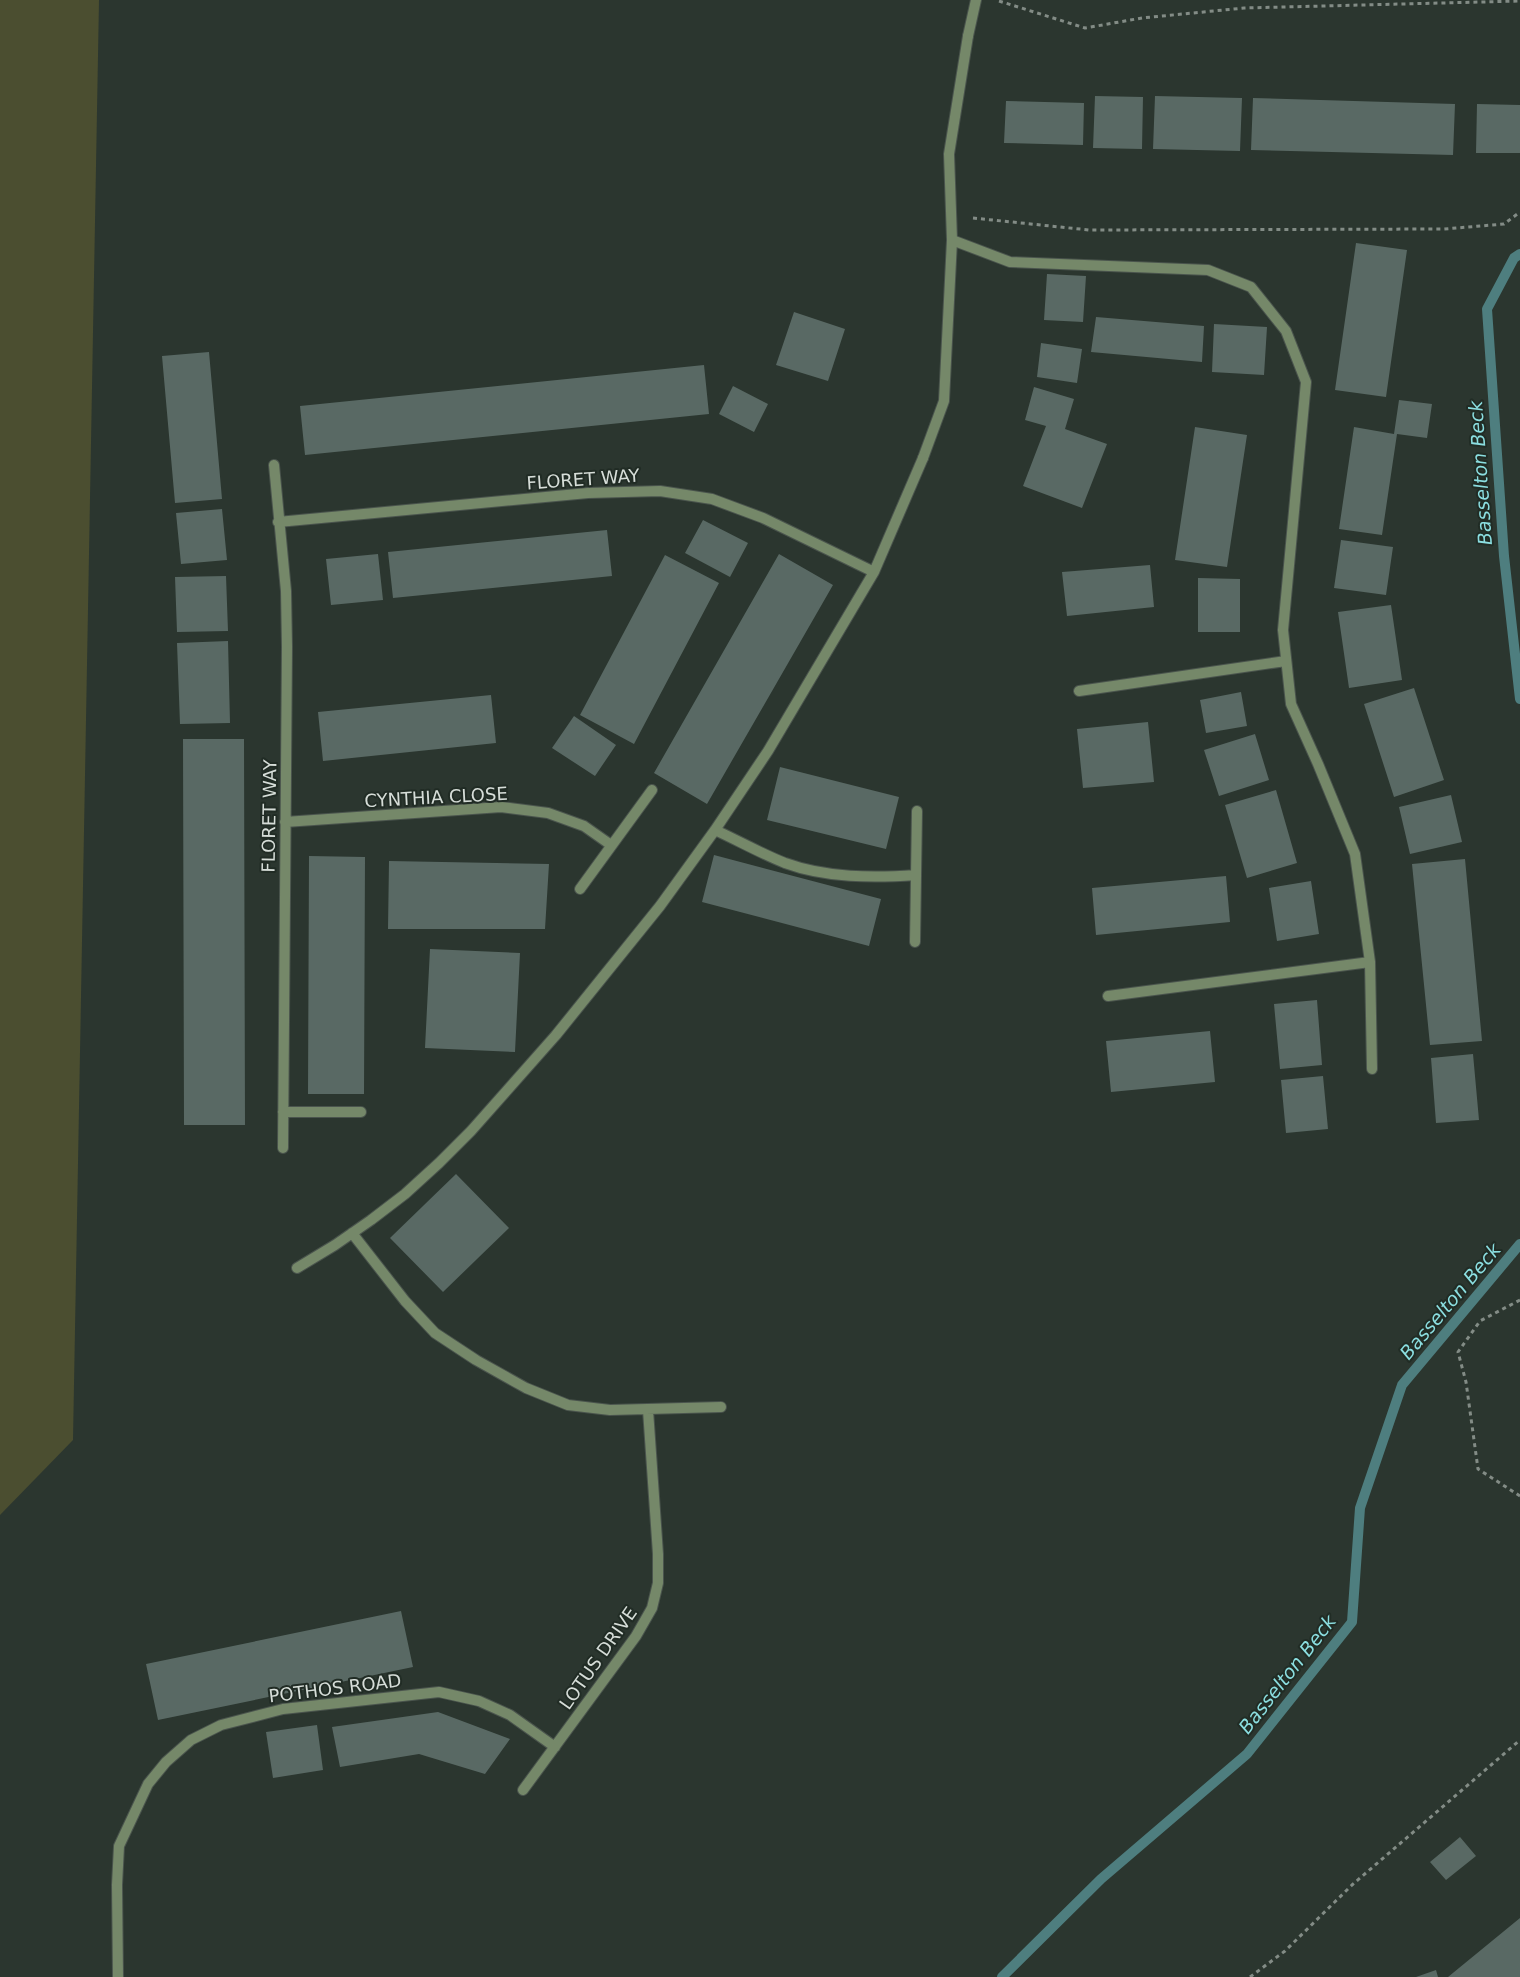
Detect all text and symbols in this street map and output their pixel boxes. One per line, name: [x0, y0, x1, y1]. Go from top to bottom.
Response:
water label: Basselton Beck: [1464, 399, 1496, 546]
street label: FLORET WAY: [526, 465, 641, 493]
street label: FLORET WAY: [258, 758, 281, 873]
street label: CYNTHIA CLOSE: [364, 783, 508, 811]
water label: Basselton Beck: [1395, 1238, 1506, 1364]
street label: LOTUS DRIVE: [555, 1603, 641, 1713]
water label: Basselton Beck: [1234, 1609, 1341, 1738]
street label: POTHOS ROAD: [268, 1669, 402, 1707]

